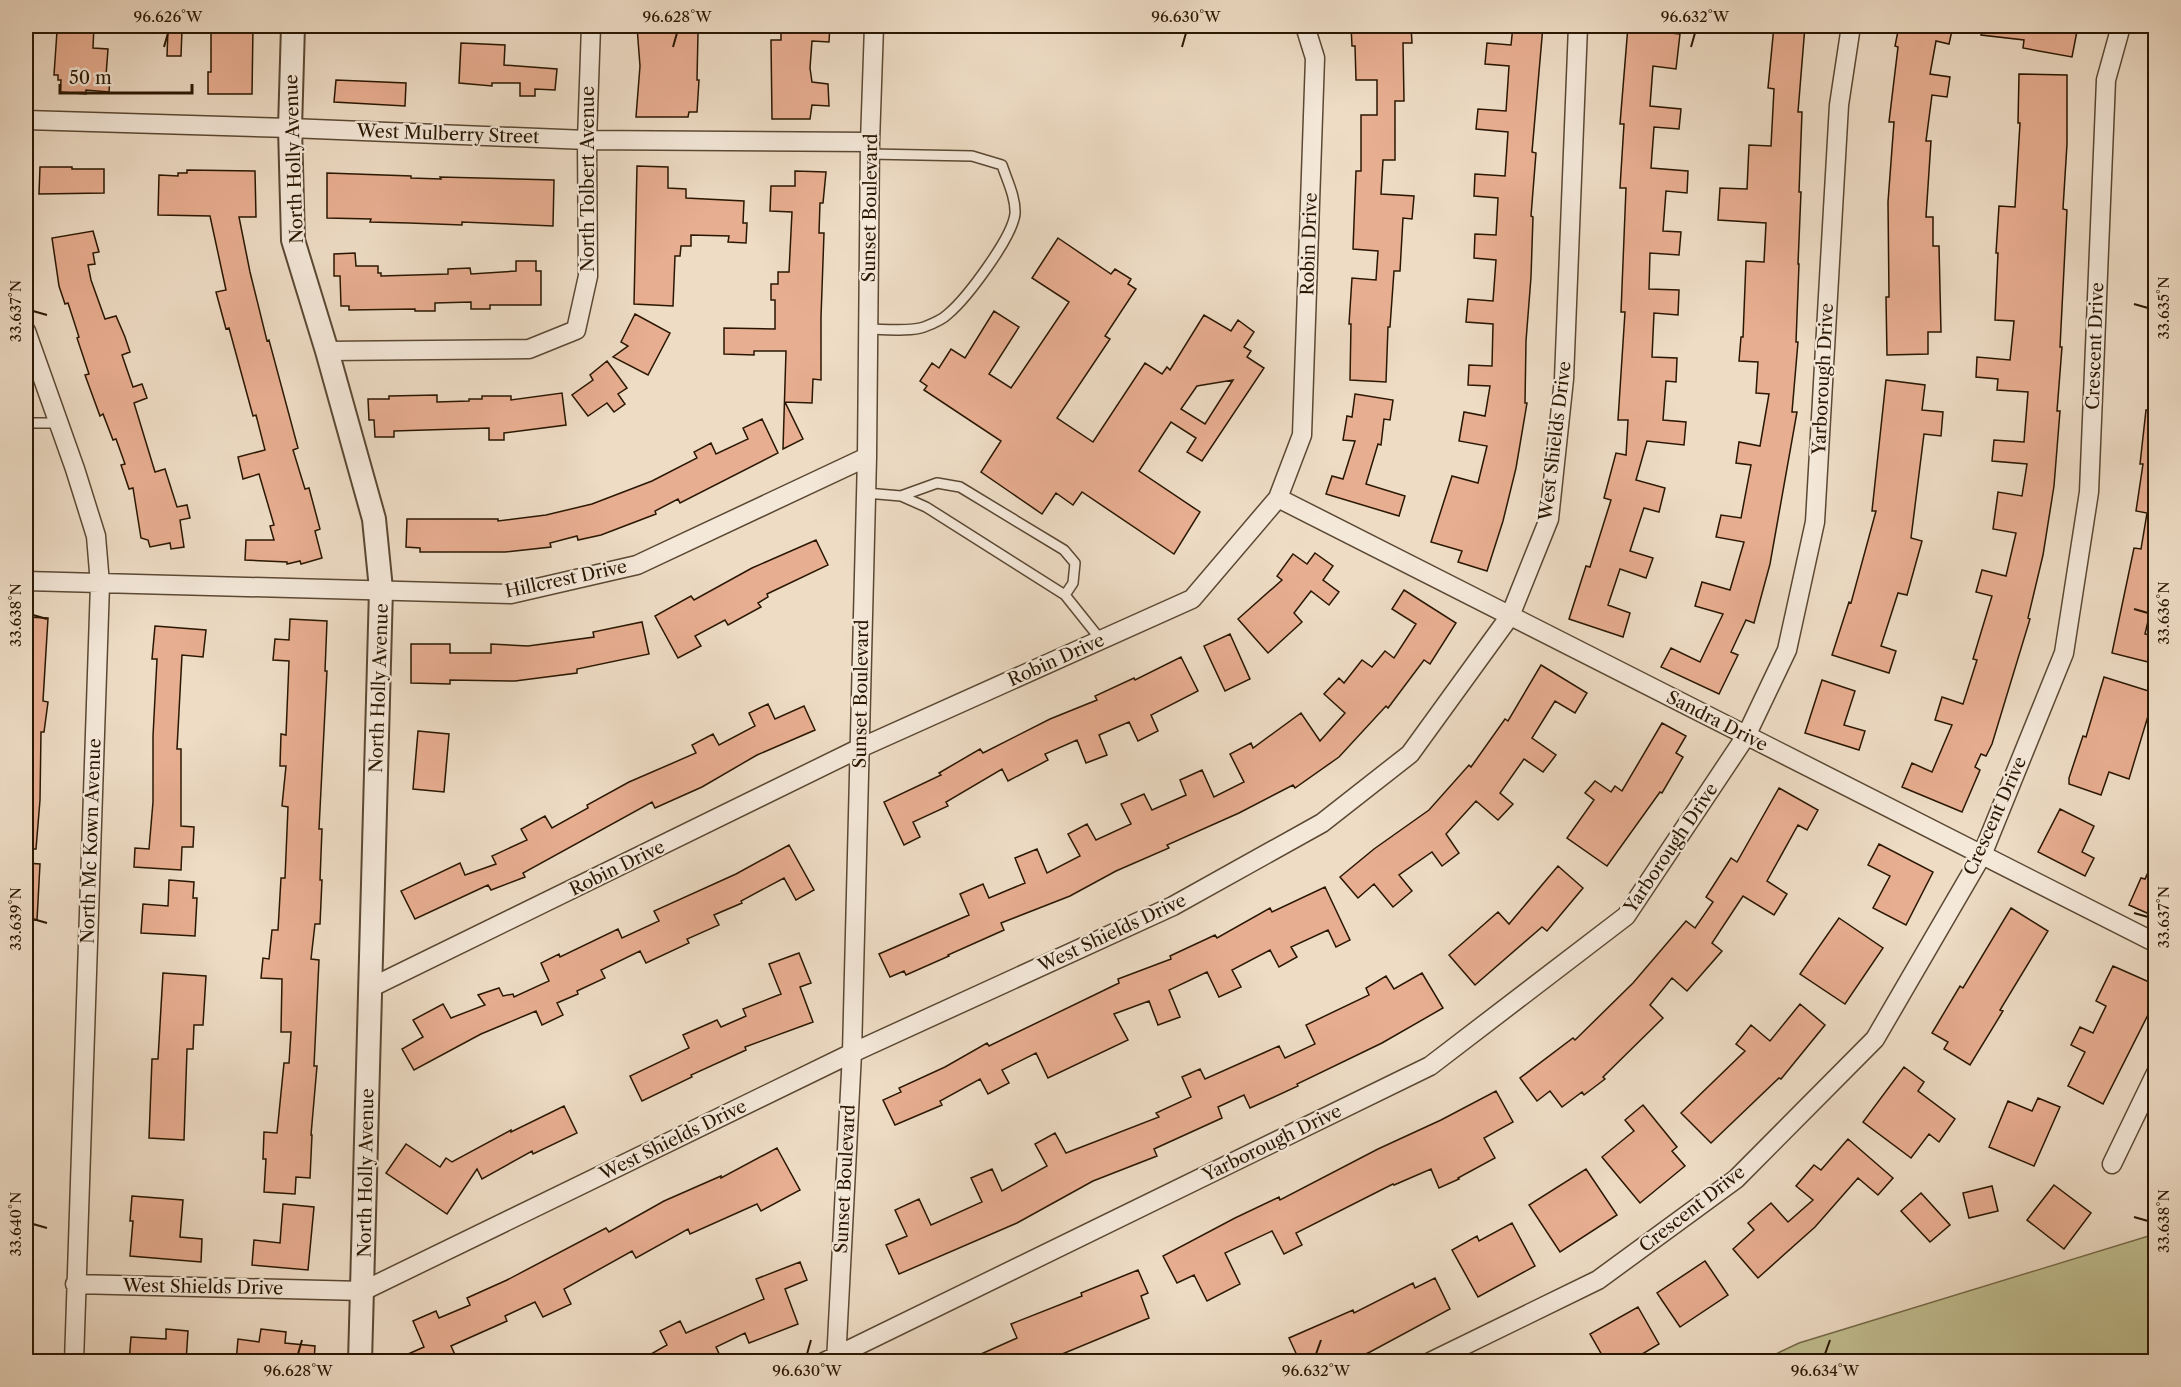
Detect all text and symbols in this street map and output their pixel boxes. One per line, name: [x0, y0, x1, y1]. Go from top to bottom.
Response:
text: 96.626°W: [134, 7, 203, 26]
text: 96.628°W: [642, 7, 712, 26]
text: 96.630°W: [1151, 7, 1221, 26]
text: 96.632°W: [1661, 7, 1730, 26]
scale bar: [60, 57, 192, 95]
text: 50 m: [69, 67, 112, 89]
street label: North Holly Avenue: [280, 74, 308, 244]
street label: North Tolbert Avenue: [577, 86, 599, 272]
street label: West Mulberry Street: [355, 120, 540, 148]
street label: Sunset Boulevard: [858, 133, 882, 283]
street label: Robin Drive: [1296, 192, 1322, 296]
text: 33.635°N: [2154, 276, 2173, 340]
text: 33.637°N: [6, 280, 25, 342]
street label: Crescent Drive: [2082, 282, 2108, 410]
street label: Yarborough Drive: [1808, 303, 1838, 456]
street label: West Shields Drive: [1534, 360, 1576, 523]
street label: Hillcrest Drive: [503, 555, 629, 603]
text: 33.636°N: [2154, 581, 2173, 645]
text: 33.638°N: [6, 583, 25, 647]
street label: North Holly Avenue: [365, 603, 393, 773]
street label: Sunset Boulevard: [849, 619, 873, 769]
street label: Robin Drive: [1004, 629, 1108, 691]
street label: Sandra Drive: [1663, 686, 1771, 756]
street label: North Mc Kown Avenue: [76, 738, 106, 944]
street label: Crescent Drive: [1959, 753, 2031, 879]
street label: Yarborough Drive: [1619, 779, 1723, 918]
street label: Robin Drive: [566, 835, 668, 901]
text: 33.637°N: [2154, 886, 2173, 948]
text: 33.639°N: [6, 887, 25, 951]
street label: West Shields Drive: [1034, 889, 1189, 977]
street label: North Holly Avenue: [354, 1088, 378, 1258]
street label: West Shields Drive: [595, 1095, 750, 1186]
street label: Yarborough Drive: [1198, 1100, 1345, 1187]
street label: Sunset Boulevard: [830, 1104, 860, 1254]
street label: Crescent Drive: [1635, 1161, 1749, 1257]
text: 33.638°N: [2154, 1189, 2173, 1253]
text: 33.640°N: [6, 1192, 25, 1256]
street label: West Shields Drive: [122, 1275, 283, 1299]
text: 96.628°W: [263, 1361, 333, 1380]
text: 96.630°W: [772, 1361, 842, 1380]
text: 96.632°W: [1282, 1361, 1351, 1380]
text: 96.634°W: [1791, 1361, 1860, 1380]

